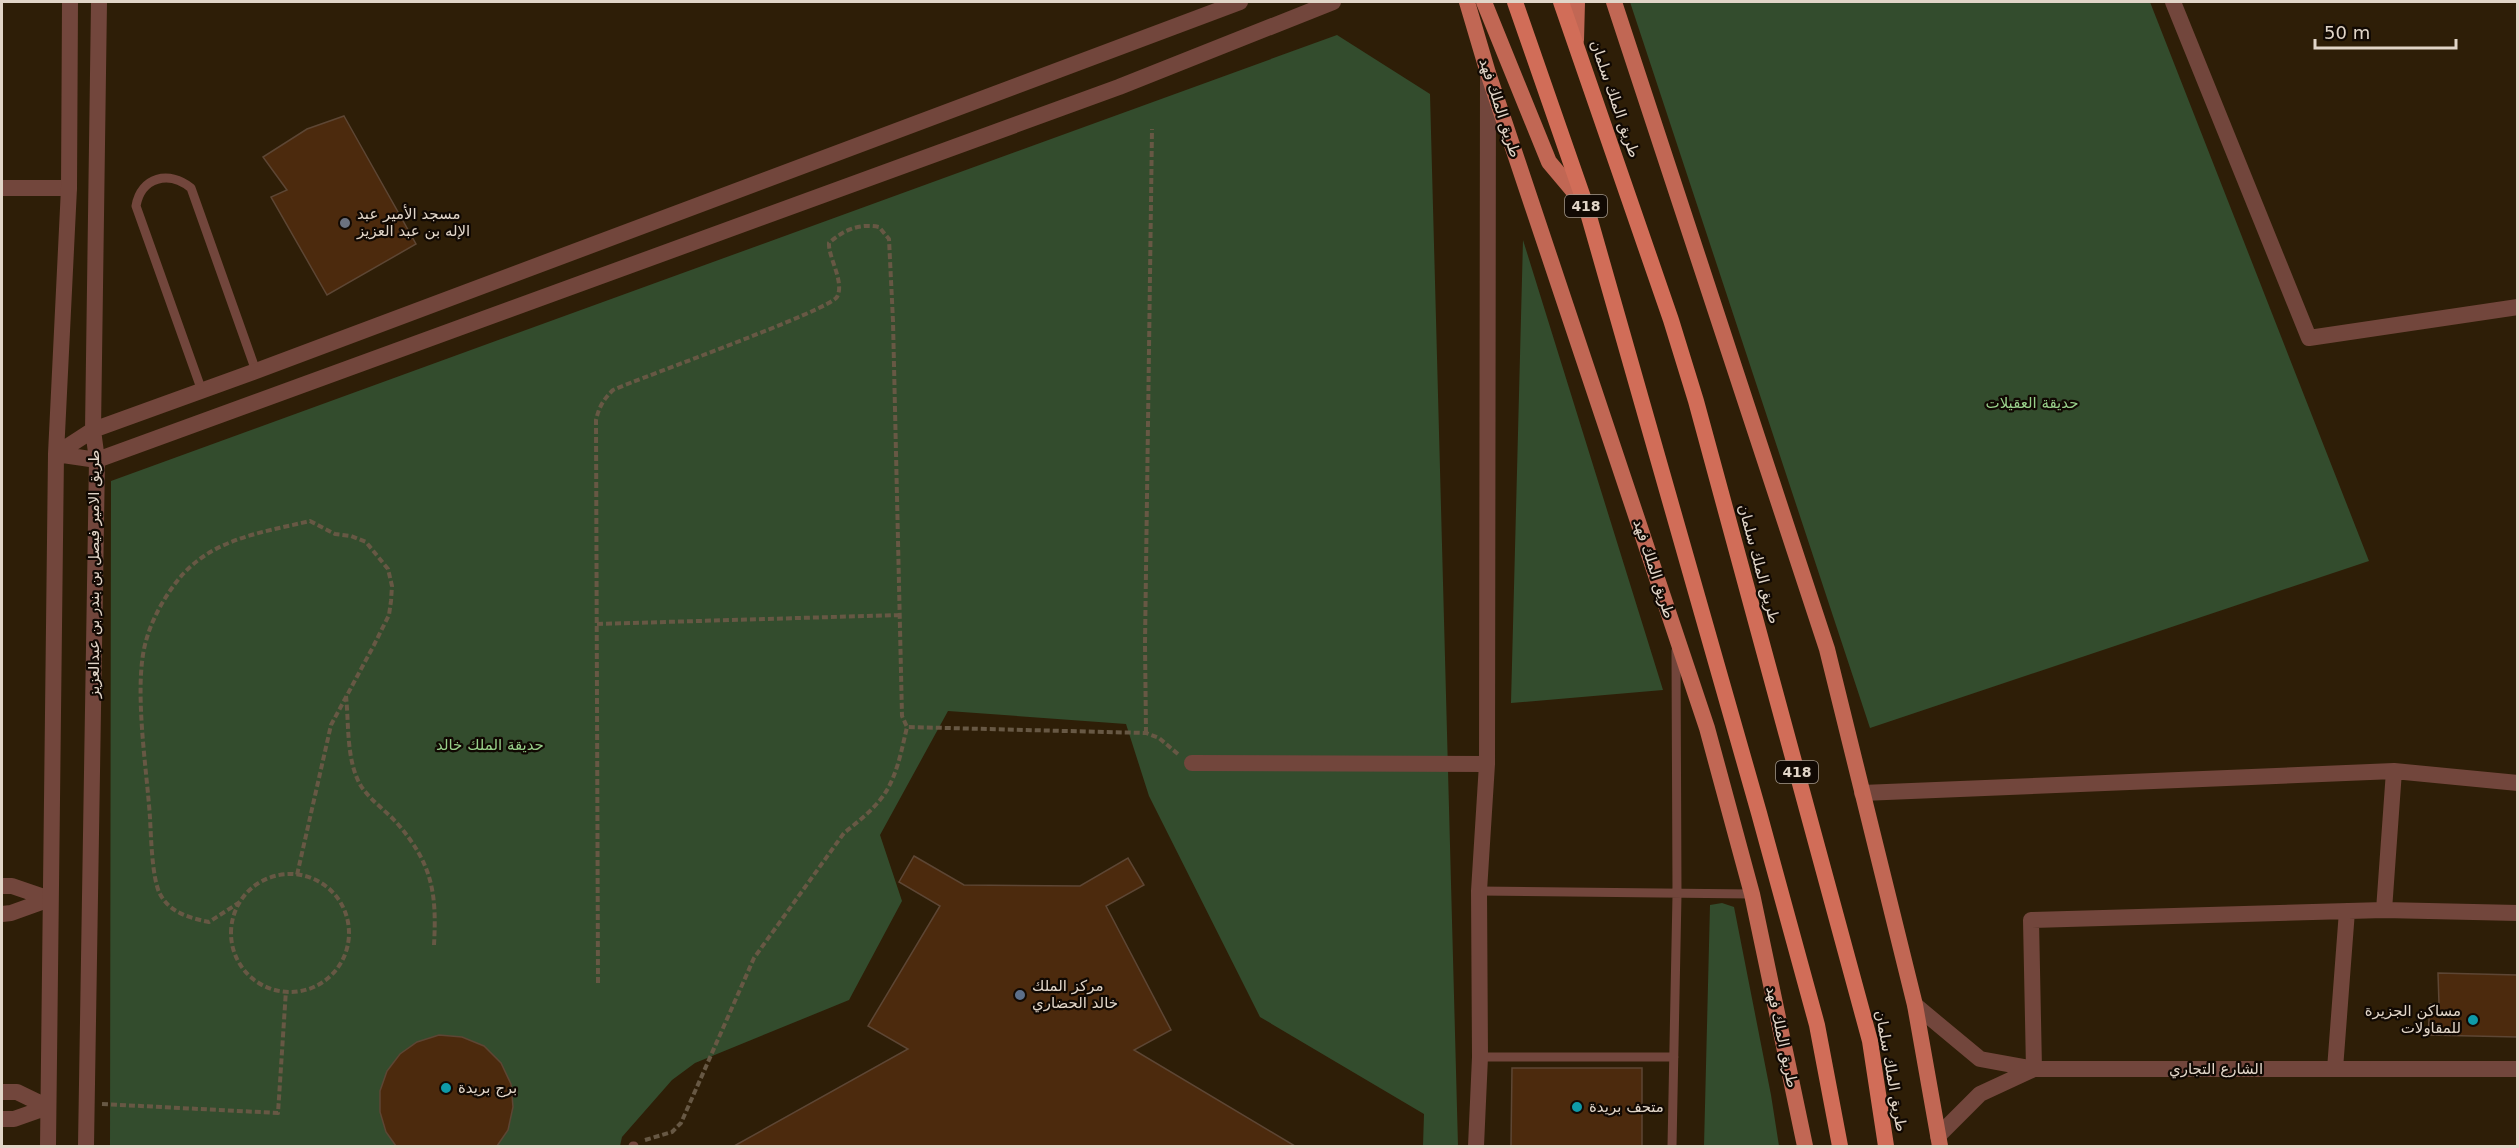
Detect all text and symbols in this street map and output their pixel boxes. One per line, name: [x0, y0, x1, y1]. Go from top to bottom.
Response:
scale bar: [2315, 12, 2456, 50]
text: 50 m: [2324, 22, 2370, 43]
street label: طريق الملك سلمان: [1586, 38, 1644, 160]
street label: طريق الملك فهد: [1475, 56, 1525, 160]
road number: 418: [1565, 195, 1607, 217]
place label: مسجد الأمير عبد الإله بن عبد العزيز: [356, 204, 470, 240]
marker: مسجد الأمير عبد الإله بن عبد العزيز: [338, 216, 352, 230]
park label: حديقة العقيلات: [1986, 394, 2078, 412]
street label: طريق الامير فيصل بن بندر بن عبدالعزيز: [85, 450, 103, 699]
street label: طريق الملك سلمان: [1734, 502, 1784, 626]
street label: طريق الملك فهد: [1629, 517, 1679, 621]
park label: حديقة الملك خالد: [436, 736, 544, 754]
road number: 418: [1776, 761, 1818, 783]
place label: مركز الملك خالد الحضاري: [1032, 977, 1118, 1013]
street label: طريق الملك فهد: [1762, 985, 1802, 1089]
marker: مركز الملك خالد الحضاري: [1013, 988, 1027, 1002]
place label: مساكن الجزيرة للمقاولات: [2365, 1002, 2461, 1037]
street label: طريق الملك سلمان: [1871, 1009, 1911, 1133]
marker: مساكن الجزيرة للمقاولات: [2466, 1013, 2480, 1027]
street label: الشارع التجاري: [2169, 1060, 2263, 1079]
place label: برج بريدة: [458, 1079, 517, 1098]
marker: برج بريدة: [439, 1081, 453, 1095]
place label: متحف بريدة: [1589, 1098, 1664, 1116]
marker: متحف بريدة: [1570, 1100, 1584, 1114]

